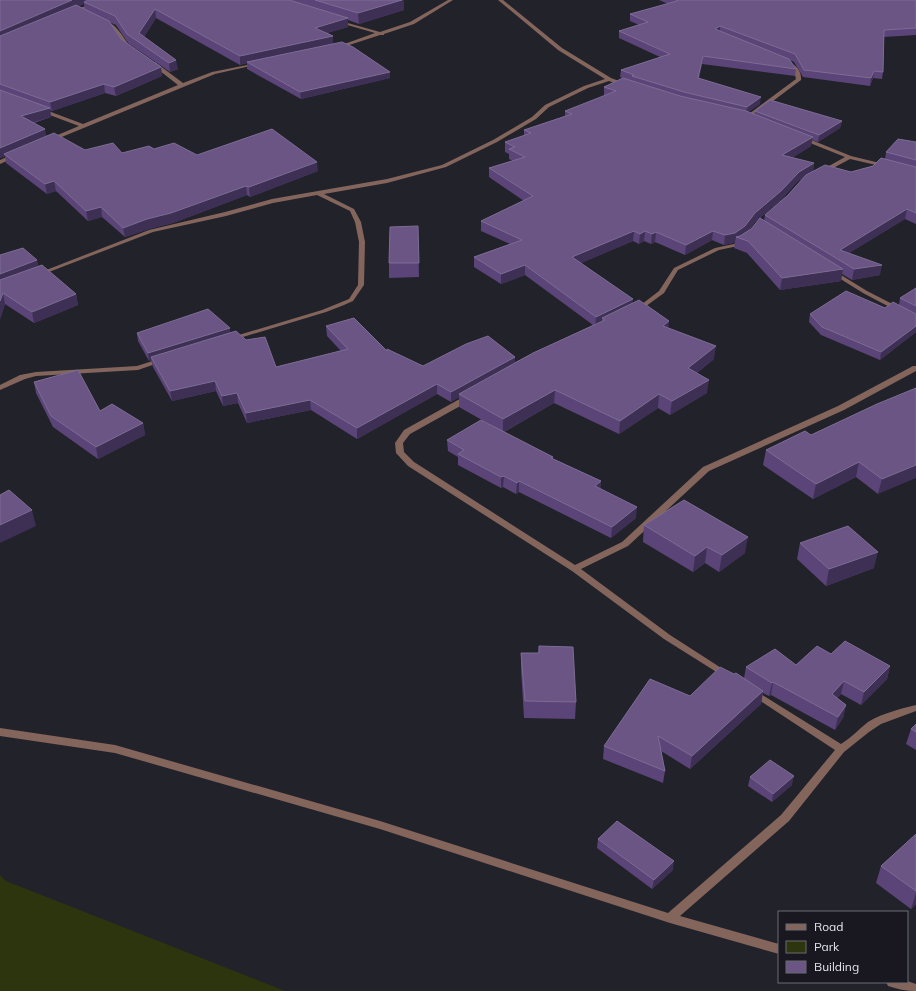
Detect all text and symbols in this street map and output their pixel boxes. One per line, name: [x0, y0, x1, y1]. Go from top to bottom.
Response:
legend: [778, 911, 908, 983]
text: Road: [814, 919, 843, 934]
text: Park: [814, 939, 840, 954]
text: Building: [814, 959, 859, 974]

